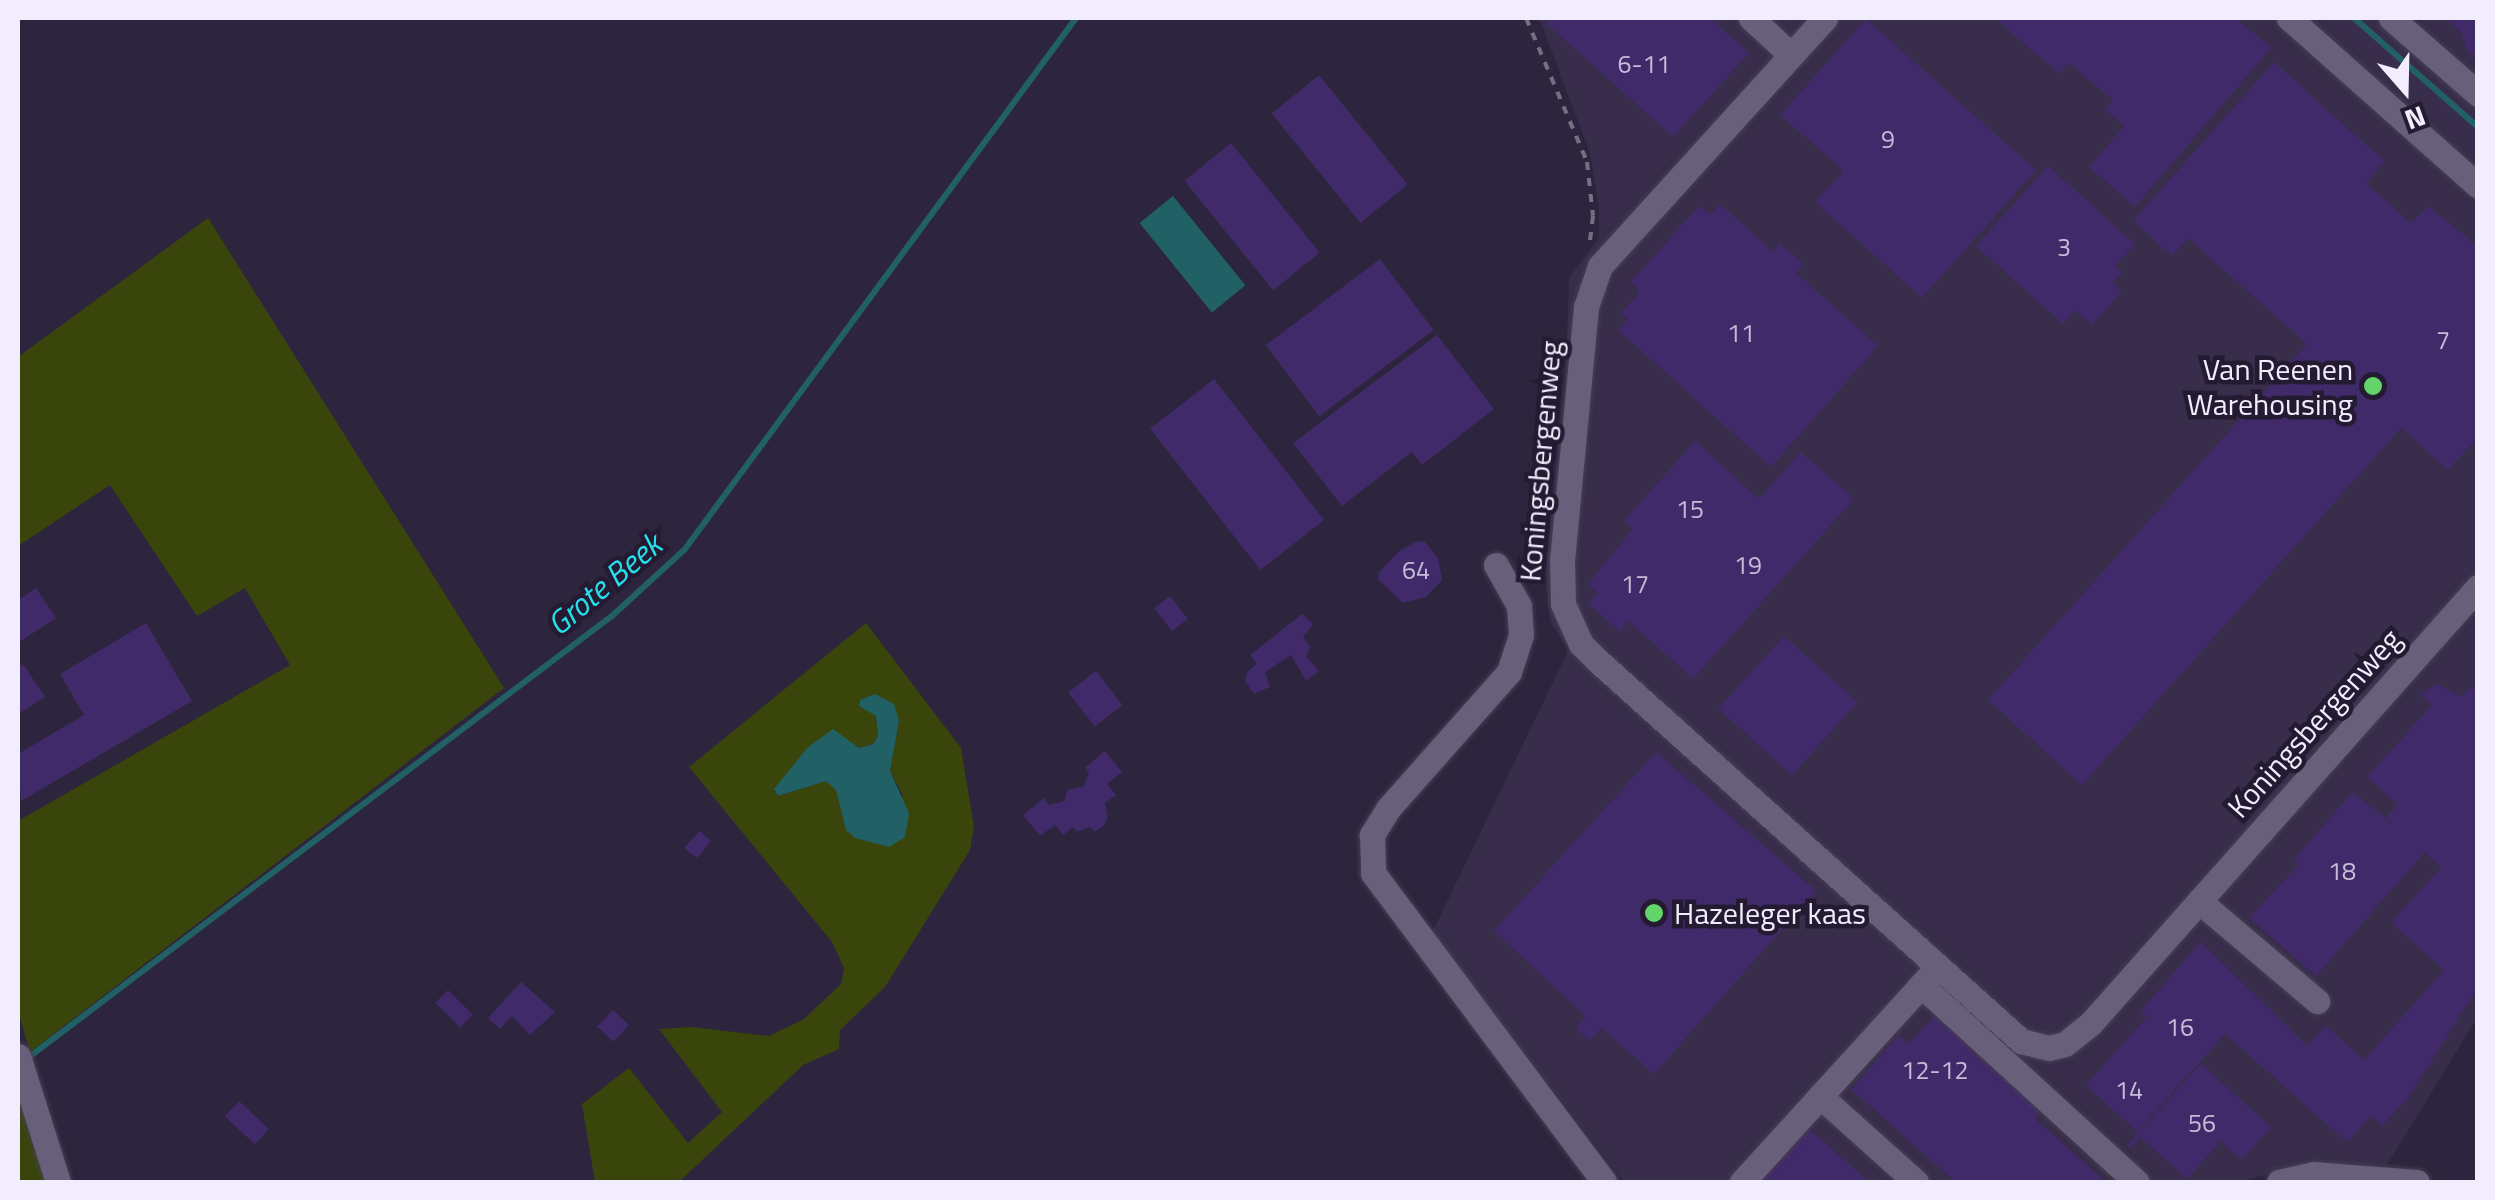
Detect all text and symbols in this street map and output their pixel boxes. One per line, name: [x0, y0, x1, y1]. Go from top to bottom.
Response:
north arrow: [2355, 40, 2455, 140]
house number: 6-11: [1618, 49, 1670, 79]
text: N: [2399, 95, 2432, 142]
house number: 9: [1881, 124, 1895, 154]
house number: 3: [2057, 232, 2071, 262]
house number: 11: [1727, 318, 1755, 348]
house number: 7: [2436, 325, 2450, 355]
street label: Koningsbergenweg: [1512, 339, 1568, 583]
place label: Van Reenen Warehousing: [2187, 351, 2353, 422]
marker: Van Reenen Warehousing: [2362, 375, 2384, 397]
house number: 15: [1676, 494, 1704, 524]
water label: Grote Beek: [539, 525, 669, 643]
house number: 19: [1734, 550, 1762, 580]
house number: 64: [1402, 555, 1430, 585]
house number: 17: [1621, 569, 1649, 599]
street label: Koningsbergenweg: [2220, 621, 2408, 825]
house number: 18: [2328, 856, 2356, 886]
place label: Hazeleger kaas: [1674, 895, 1866, 931]
marker: Hazeleger kaas: [1643, 902, 1665, 924]
house number: 16: [2166, 1012, 2194, 1042]
house number: 12-12: [1902, 1055, 1968, 1085]
house number: 14: [2115, 1075, 2143, 1105]
house number: 56: [2188, 1108, 2216, 1138]

